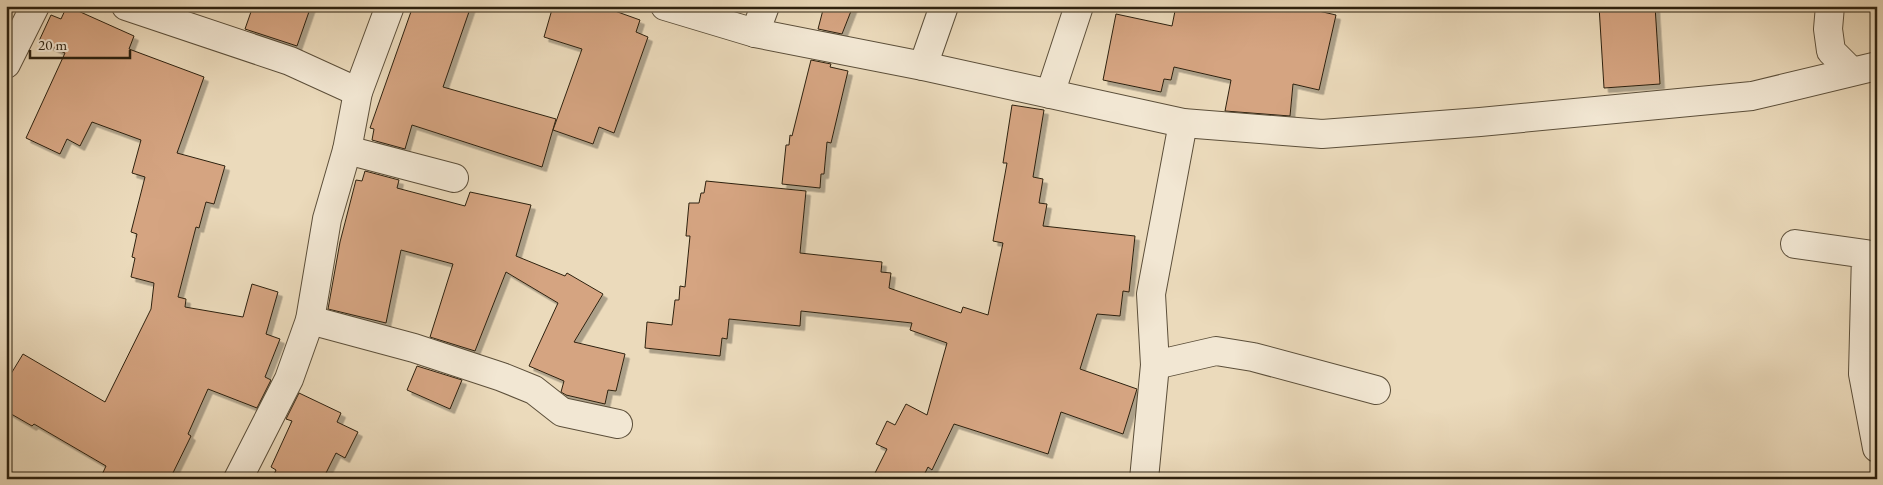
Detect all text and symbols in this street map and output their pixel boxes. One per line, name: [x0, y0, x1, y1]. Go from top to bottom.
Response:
scale bar: [30, 28, 130, 60]
text: 20 m: [38, 35, 67, 54]

